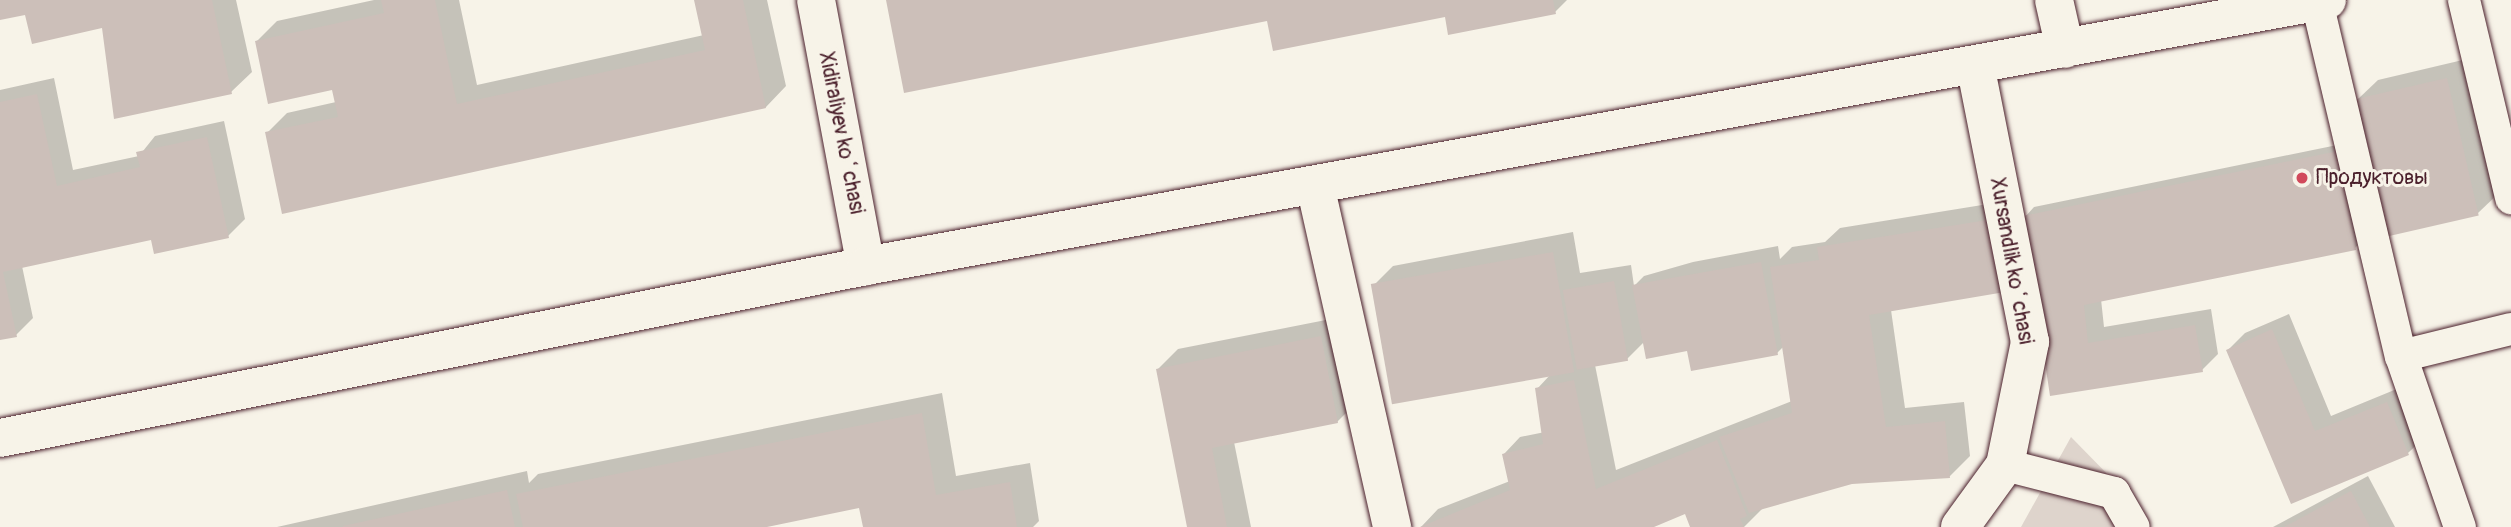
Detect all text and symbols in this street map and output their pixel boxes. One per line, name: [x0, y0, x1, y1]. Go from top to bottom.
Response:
street label: Xidiraliyev koʻchasi: [813, 50, 869, 216]
place label: Продуктовы: [2316, 165, 2428, 191]
marker: Продуктовы: [2294, 170, 2310, 186]
street label: Xursandlik koʻchasi: [1984, 176, 2038, 346]

